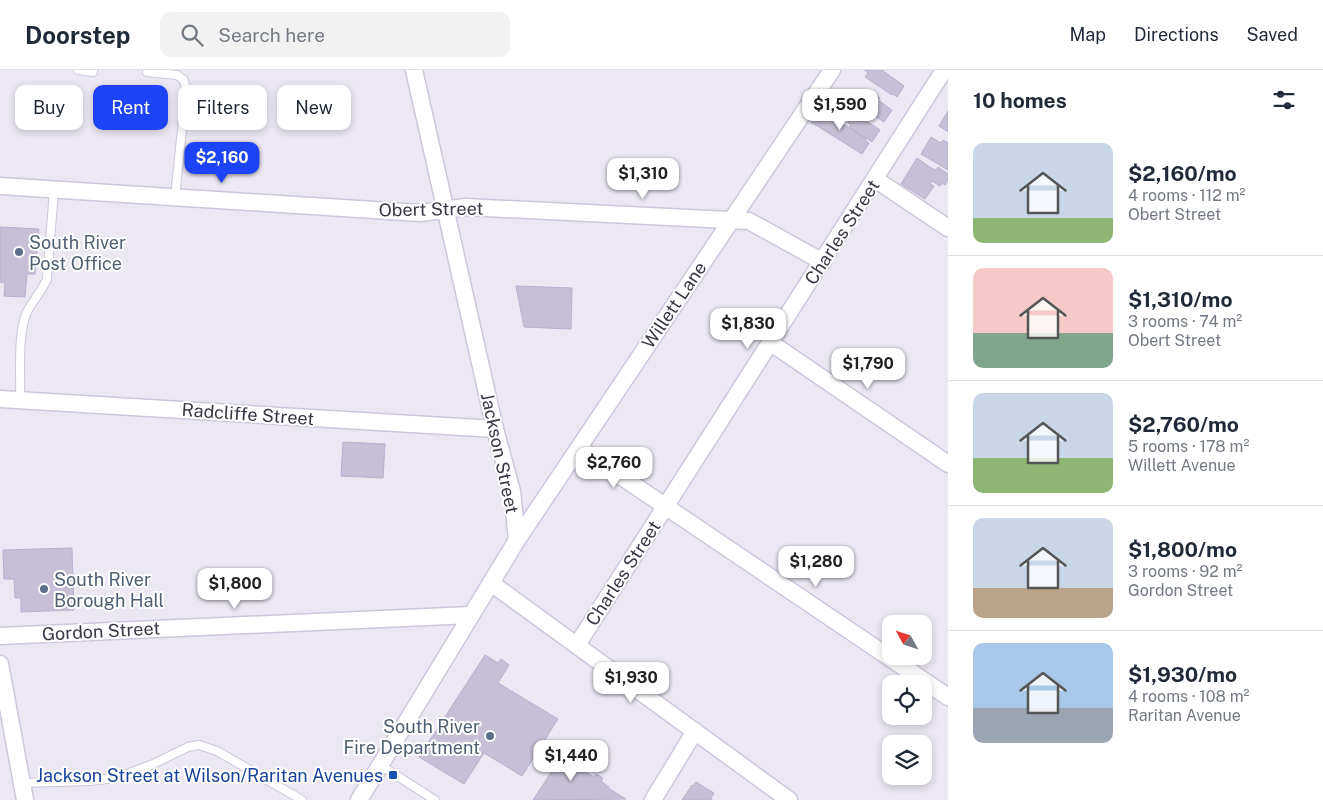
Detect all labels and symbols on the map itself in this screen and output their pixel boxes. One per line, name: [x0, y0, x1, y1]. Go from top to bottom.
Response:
pin: $1,590: [799, 88, 881, 131]
pin: $2,160: [181, 142, 263, 184]
pin: $1,310: [602, 158, 684, 200]
street label: Charles Street: [800, 176, 884, 288]
street label: Obert Street: [378, 198, 484, 220]
place label: South River Post Office: [29, 232, 126, 274]
marker: South River Post Office: [13, 246, 25, 258]
street label: Willett Lane: [637, 258, 711, 352]
pin: $1,830: [707, 308, 789, 350]
pin: $1,790: [827, 348, 909, 390]
street label: Jackson Street: [477, 391, 523, 515]
street label: Radcliffe Street: [181, 399, 315, 429]
pin: $2,760: [573, 446, 655, 489]
street label: Charles Street: [581, 517, 665, 629]
pin: $1,280: [775, 546, 857, 588]
pin: $1,800: [194, 568, 276, 610]
place label: South River Borough Hall: [54, 569, 164, 611]
marker: South River Borough Hall: [38, 583, 50, 595]
north arrow: [882, 615, 932, 665]
street label: Gordon Street: [41, 617, 161, 645]
pin: $1,930: [590, 662, 672, 704]
place label: South River Fire Department: [344, 716, 480, 758]
marker: South River Fire Department: [484, 730, 496, 742]
pin: $1,440: [530, 740, 612, 782]
place label: Jackson Street at Wilson/Raritan Avenues: [36, 765, 383, 786]
marker: Jackson Street at Wilson/Raritan Avenues: [387, 769, 399, 781]

